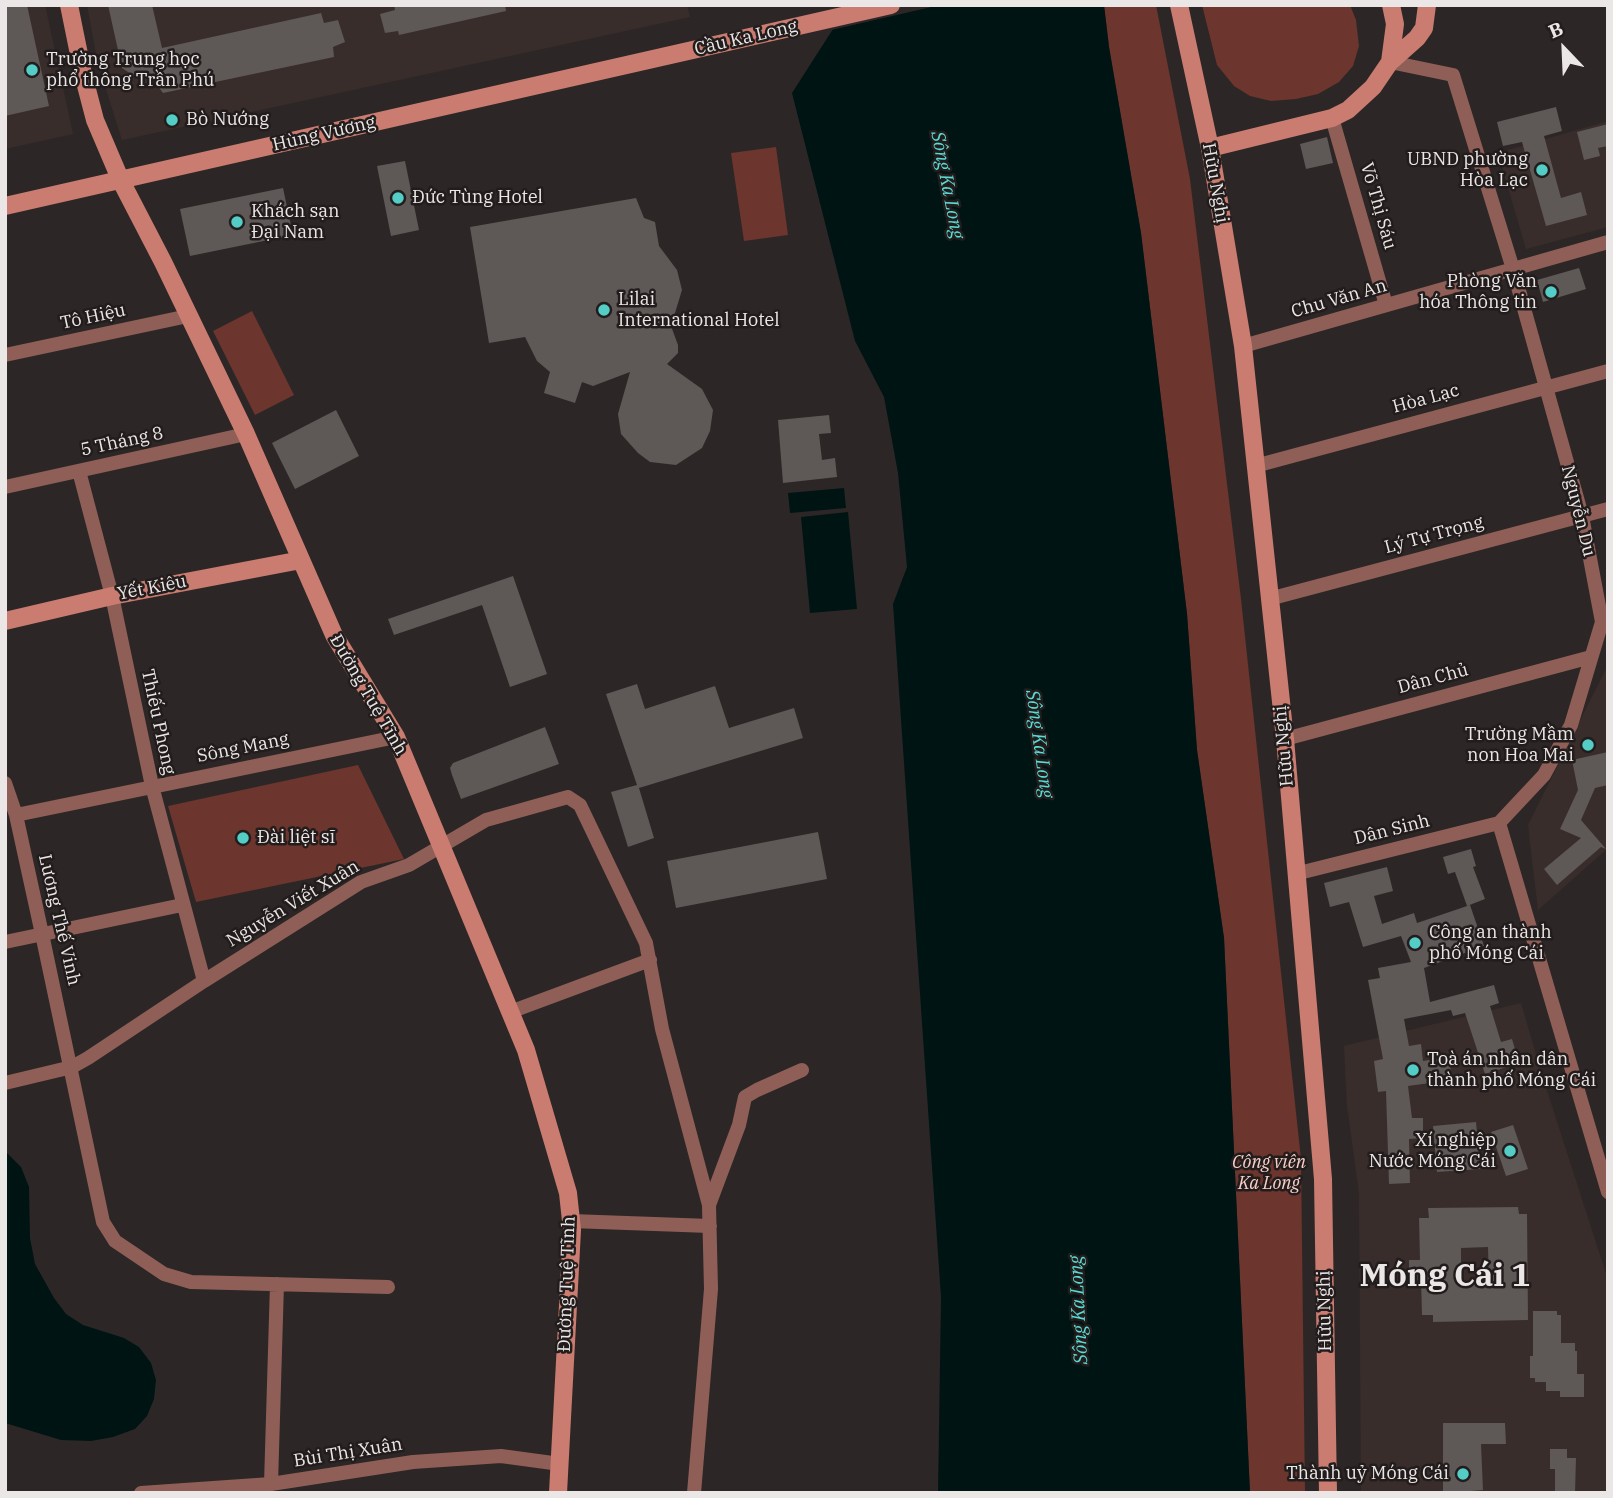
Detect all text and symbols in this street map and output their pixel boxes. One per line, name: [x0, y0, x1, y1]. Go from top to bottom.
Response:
north arrow: [1529, 14, 1599, 84]
street label: Cầu Ka Long: [692, 16, 800, 60]
text: B: [1545, 16, 1567, 43]
place label: Trường Trung học phổ thông Trần Phú: [46, 49, 214, 92]
marker: Trường Trung học phổ thông Trần Phú: [24, 62, 40, 78]
place label: Bò Nướng: [186, 109, 269, 131]
marker: Bò Nướng: [164, 112, 180, 128]
street label: Hùng Vương: [270, 112, 378, 156]
water label: Sông Ka Long: [925, 129, 969, 241]
street label: Hữu Nghị: [1197, 141, 1233, 225]
place label: UBND phường Hòa Lạc: [1407, 149, 1528, 192]
street label: Võ Thị Sáu: [1355, 160, 1401, 252]
marker: UBND phường Hòa Lạc: [1534, 162, 1550, 178]
place label: Đức Tùng Hotel: [412, 187, 543, 209]
marker: Đức Tùng Hotel: [390, 190, 406, 206]
place label: Khách sạn Đại Nam: [251, 201, 340, 244]
marker: Khách sạn Đại Nam: [229, 214, 245, 230]
place label: Phòng Văn hóa Thông tin: [1419, 271, 1537, 314]
street label: Chu Văn An: [1289, 275, 1389, 323]
marker: Phòng Văn hóa Thông tin: [1543, 284, 1559, 300]
place label: Lilai International Hotel: [618, 289, 780, 332]
street label: Tô Hiệu: [59, 300, 127, 334]
marker: Lilai International Hotel: [596, 302, 612, 318]
street label: Hòa Lạc: [1390, 380, 1462, 418]
street label: 5 Tháng 8: [79, 423, 165, 461]
street label: Nguyễn Du: [1556, 463, 1600, 559]
street label: Lý Tự Trọng: [1382, 511, 1486, 559]
street label: Yết Kiêu: [116, 571, 188, 605]
street label: Đường Tuệ Tĩnh: [325, 631, 411, 759]
street label: Dân Chủ: [1395, 659, 1471, 699]
street label: Thiếu Phong: [136, 667, 180, 777]
water label: Sông Ka Long: [1020, 688, 1058, 800]
street label: Hữu Nghị: [1270, 705, 1298, 787]
place label: Trường Mầm non Hoa Mai: [1465, 724, 1574, 766]
street label: Sông Mang: [195, 729, 291, 767]
marker: Trường Mầm non Hoa Mai: [1580, 737, 1596, 753]
street label: Dân Sinh: [1352, 810, 1432, 850]
place label: Đài liệt sĩ: [257, 827, 335, 849]
marker: Đài liệt sĩ: [235, 830, 251, 846]
street label: Lương Thế Vinh: [33, 852, 85, 988]
street label: Nguyễn Viết Xuân: [223, 856, 363, 952]
place label: Công an thành phố Móng Cái: [1429, 922, 1552, 964]
marker: Công an thành phố Móng Cái: [1407, 935, 1423, 951]
place label: Toà án nhân dân thành phố Móng Cái: [1427, 1049, 1596, 1092]
marker: Toà án nhân dân thành phố Móng Cái: [1405, 1062, 1421, 1078]
place label: Xí nghiệp Nước Móng Cái: [1369, 1130, 1496, 1172]
marker: Xí nghiệp Nước Móng Cái: [1502, 1143, 1518, 1159]
park label: Công viên Ka Long: [1232, 1152, 1306, 1194]
street label: Đường Tuệ Tĩnh: [554, 1216, 580, 1352]
water label: Sông Ka Long: [1065, 1255, 1093, 1365]
district label: Móng Cái 1: [1359, 1258, 1531, 1296]
street label: Hữu Nghị: [1313, 1270, 1337, 1352]
street label: Bùi Thị Xuân: [292, 1434, 404, 1472]
place label: Thành uỷ Móng Cái: [1286, 1463, 1449, 1485]
marker: Thành uỷ Móng Cái: [1455, 1466, 1471, 1482]

